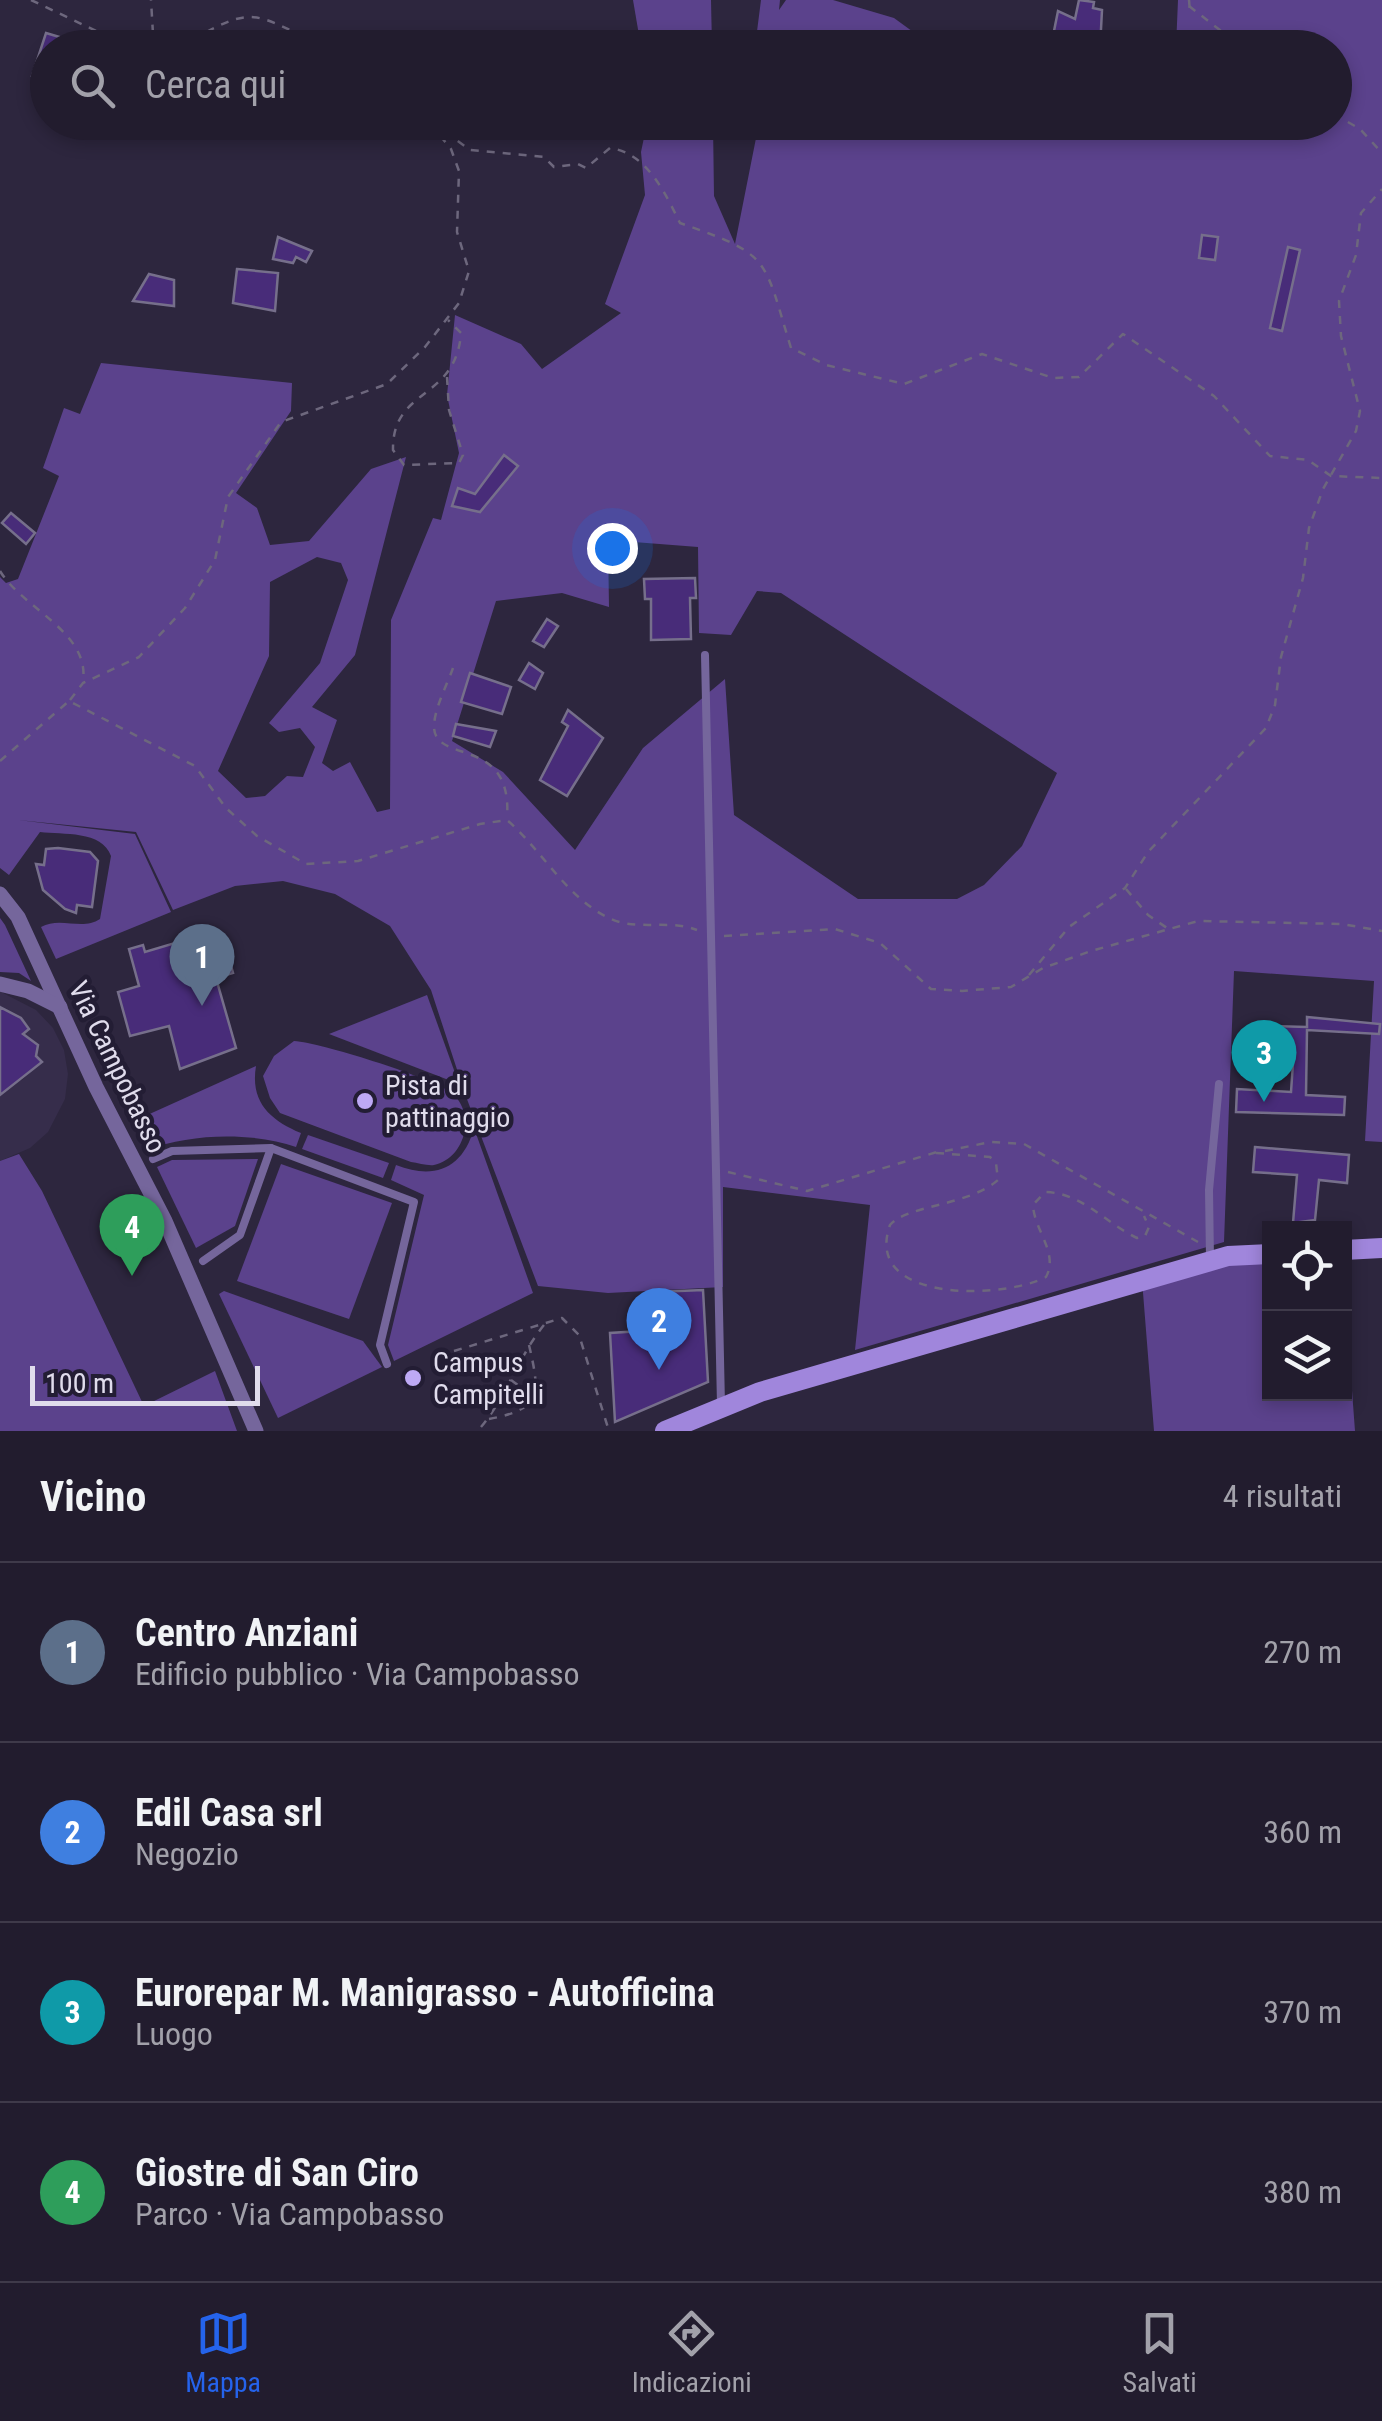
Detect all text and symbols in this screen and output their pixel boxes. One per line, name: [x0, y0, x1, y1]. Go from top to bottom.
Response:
search box: [30, 30, 1352, 140]
icon: search: [65, 58, 120, 113]
text: Cerca qui: [145, 63, 286, 107]
your location: [587, 523, 638, 574]
pin: 1: [170, 924, 234, 1006]
street label: Via Campobasso: [62, 976, 173, 1158]
pin: 3: [1232, 1020, 1296, 1102]
place label: Pista di pattinaggio: [385, 1069, 510, 1134]
marker: Pista di pattinaggio: [354, 1090, 376, 1112]
pin: 4: [100, 1194, 164, 1276]
map controls: [1262, 1221, 1352, 1401]
button: locate: [1262, 1221, 1352, 1311]
pin: 2: [626, 1288, 692, 1370]
button: layers: [1262, 1311, 1352, 1401]
place label: Campus Campitelli: [433, 1346, 544, 1411]
scale bar: [30, 1361, 260, 1406]
text: 100 m: [45, 1367, 114, 1400]
marker: Campus Campitelli: [402, 1367, 424, 1389]
text: Vicino: [40, 1472, 146, 1521]
text: 4 risultati: [1223, 1477, 1342, 1515]
text: Centro Anziani: [135, 1611, 358, 1655]
text: 1: [64, 1633, 81, 1671]
text: 270 m: [1263, 1633, 1342, 1671]
text: Edificio pubblico · Via Campobasso: [135, 1655, 580, 1693]
text: Edil Casa srl: [135, 1791, 323, 1835]
text: 2: [64, 1813, 81, 1851]
text: 360 m: [1263, 1813, 1342, 1851]
text: Negozio: [135, 1835, 239, 1873]
text: Eurorepar M. Manigrasso - Autofficina: [135, 1971, 715, 2015]
text: 3: [64, 1993, 81, 2031]
text: 370 m: [1263, 1993, 1342, 2031]
text: Luogo: [135, 2015, 213, 2053]
text: Giostre di San Ciro: [135, 2151, 419, 2195]
text: 4: [64, 2173, 81, 2211]
text: 380 m: [1263, 2173, 1342, 2211]
text: Parco · Via Campobasso: [135, 2195, 444, 2233]
tab: Mappa: [185, 2306, 261, 2399]
tab: Indicazioni: [632, 2306, 752, 2399]
tab: Salvati: [1122, 2306, 1197, 2399]

